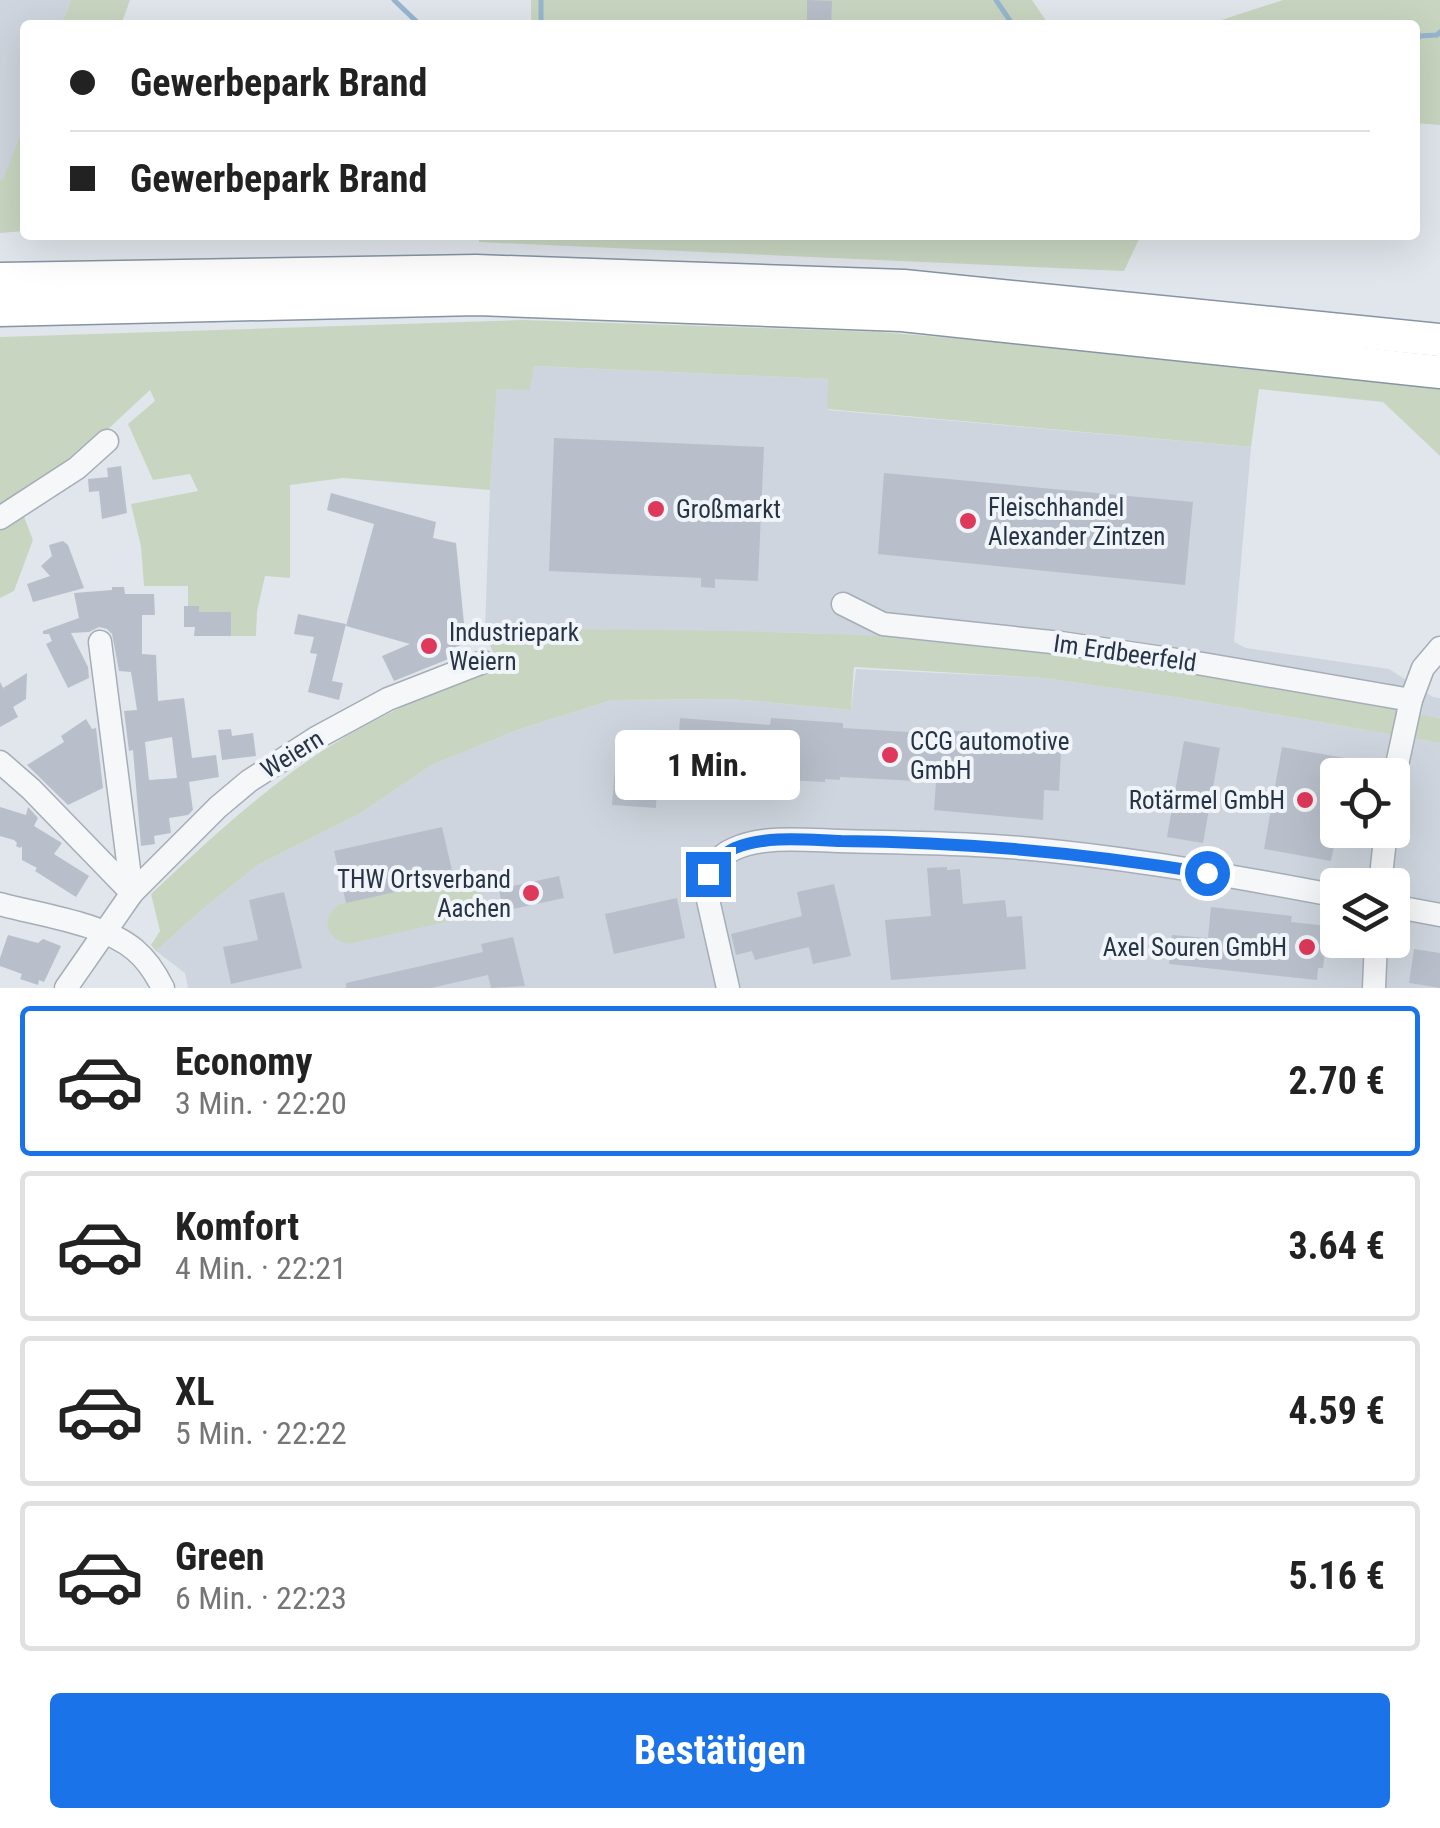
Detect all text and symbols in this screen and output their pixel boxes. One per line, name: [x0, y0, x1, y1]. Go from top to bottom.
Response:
text: Gewerbepark Brand: [130, 61, 427, 105]
text: Gewerbepark Brand: [130, 157, 427, 201]
place label: Fleischhandel Alexander Zintzen: [988, 493, 1165, 551]
place label: Großmarkt: [676, 495, 781, 524]
marker: Großmarkt: [645, 498, 667, 520]
marker: Fleischhandel Alexander Zintzen: [957, 510, 979, 532]
place label: Industriepark Weiern: [449, 618, 580, 676]
street label: Im Erdbeerfeld: [1052, 629, 1198, 677]
marker: Industriepark Weiern: [418, 635, 440, 657]
street label: Weiern: [256, 724, 328, 784]
place label: CCG automotive GmbH: [910, 727, 1069, 785]
callout: 1 Min.: [616, 729, 800, 799]
marker: CCG automotive GmbH: [879, 744, 901, 766]
text: 1 Min.: [667, 746, 748, 784]
map controls: [1320, 758, 1410, 958]
button: locate: [1320, 758, 1410, 848]
place label: Rotärmel GmbH: [1129, 786, 1285, 815]
marker: Rotärmel GmbH: [1294, 789, 1316, 811]
route start: [1185, 851, 1230, 896]
route end: [686, 852, 731, 897]
place label: THW Ortsverband Aachen: [337, 865, 511, 923]
button: layers: [1320, 868, 1410, 958]
marker: THW Ortsverband Aachen: [520, 882, 542, 904]
place label: Axel Souren GmbH: [1103, 933, 1287, 962]
marker: Axel Souren GmbH: [1296, 936, 1318, 958]
icon: car: [55, 1036, 145, 1126]
text: Economy: [175, 1040, 312, 1084]
text: 2.70 €: [1288, 1059, 1385, 1103]
text: 3 Min. · 22:20: [175, 1084, 347, 1122]
icon: car: [55, 1201, 145, 1291]
text: Komfort: [175, 1205, 299, 1249]
text: 3.64 €: [1288, 1224, 1385, 1268]
text: 4 Min. · 22:21: [175, 1249, 347, 1287]
icon: car: [55, 1366, 145, 1456]
text: XL: [175, 1370, 214, 1414]
text: 4.59 €: [1288, 1389, 1385, 1433]
text: 5 Min. · 22:22: [175, 1414, 347, 1452]
icon: car: [55, 1531, 145, 1621]
text: Green: [175, 1535, 265, 1579]
text: 5.16 €: [1288, 1554, 1385, 1598]
text: 6 Min. · 22:23: [175, 1579, 347, 1617]
button: Bestätigen: [50, 1693, 1390, 1808]

